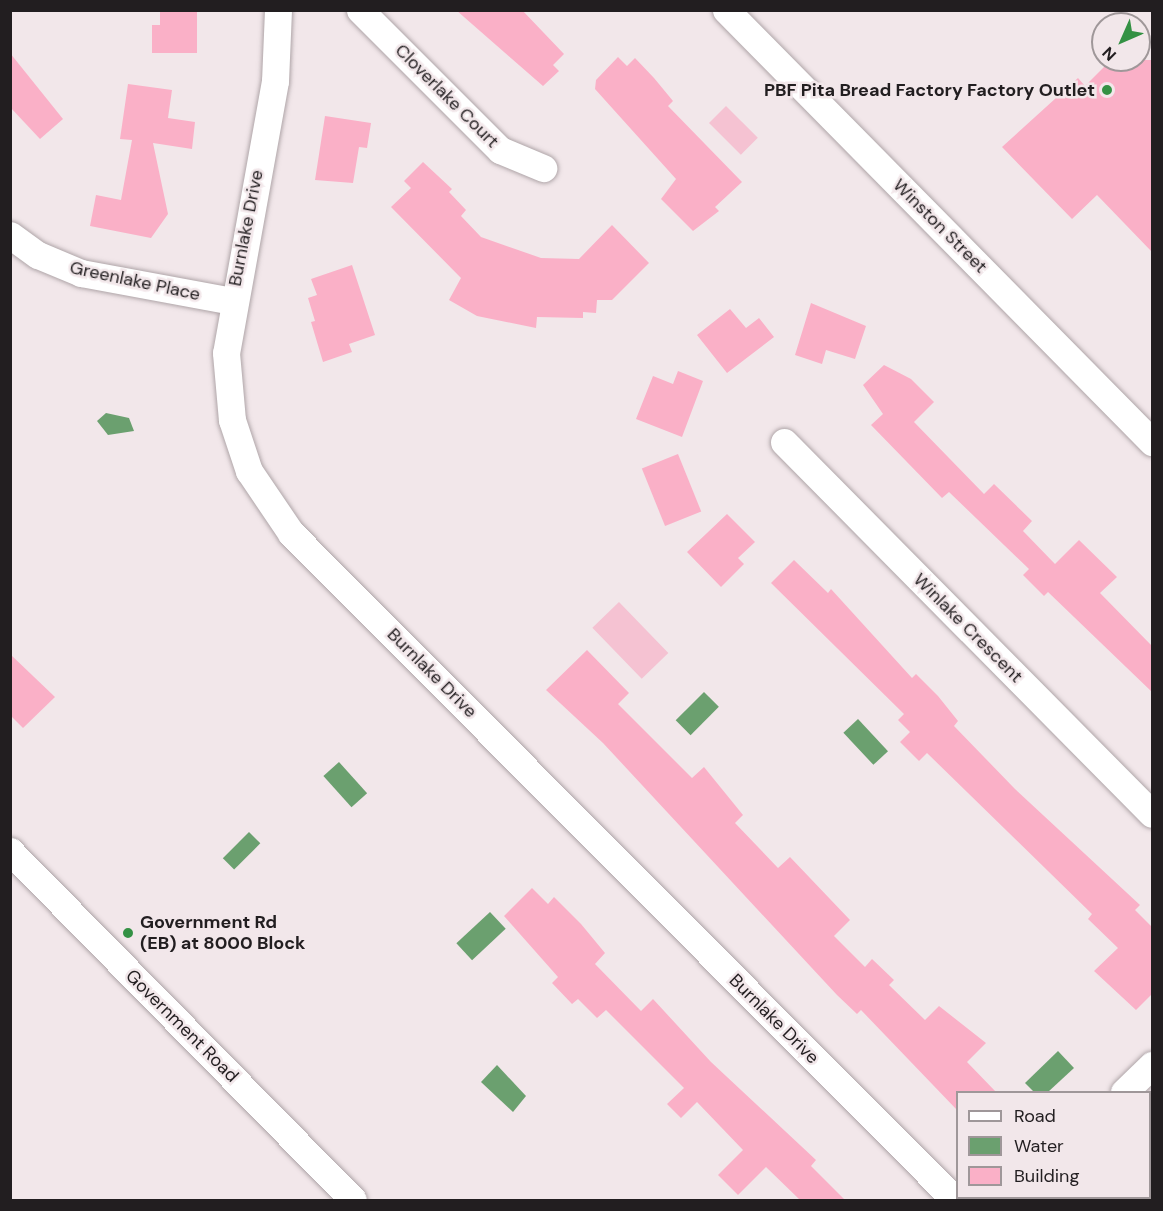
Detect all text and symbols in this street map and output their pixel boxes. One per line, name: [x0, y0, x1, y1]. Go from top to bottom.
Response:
north arrow: [1091, 12, 1151, 72]
street label: Cloverlake Court: [391, 40, 503, 152]
text: N: [1098, 42, 1121, 65]
place label: PBF Pita Bread Factory Factory Outlet: [764, 79, 1095, 101]
marker: PBF Pita Bread Factory Factory Outlet: [1100, 83, 1114, 97]
street label: Burnlake Drive: [224, 168, 268, 288]
street label: Winston Street: [888, 174, 992, 278]
street label: Greenlake Place: [68, 257, 202, 305]
street label: Winlake Crescent: [909, 569, 1027, 687]
street label: Burnlake Drive: [383, 624, 481, 722]
place label: Government Rd (EB) at 8000 Block: [140, 912, 305, 954]
marker: Government Rd (EB) at 8000 Block: [121, 926, 135, 940]
street label: Government Road: [121, 965, 243, 1087]
street label: Burnlake Drive: [725, 970, 823, 1068]
legend: [956, 1091, 1151, 1199]
text: Road: [1014, 1104, 1056, 1128]
text: Water: [1014, 1134, 1064, 1158]
text: Building: [1014, 1164, 1079, 1188]

